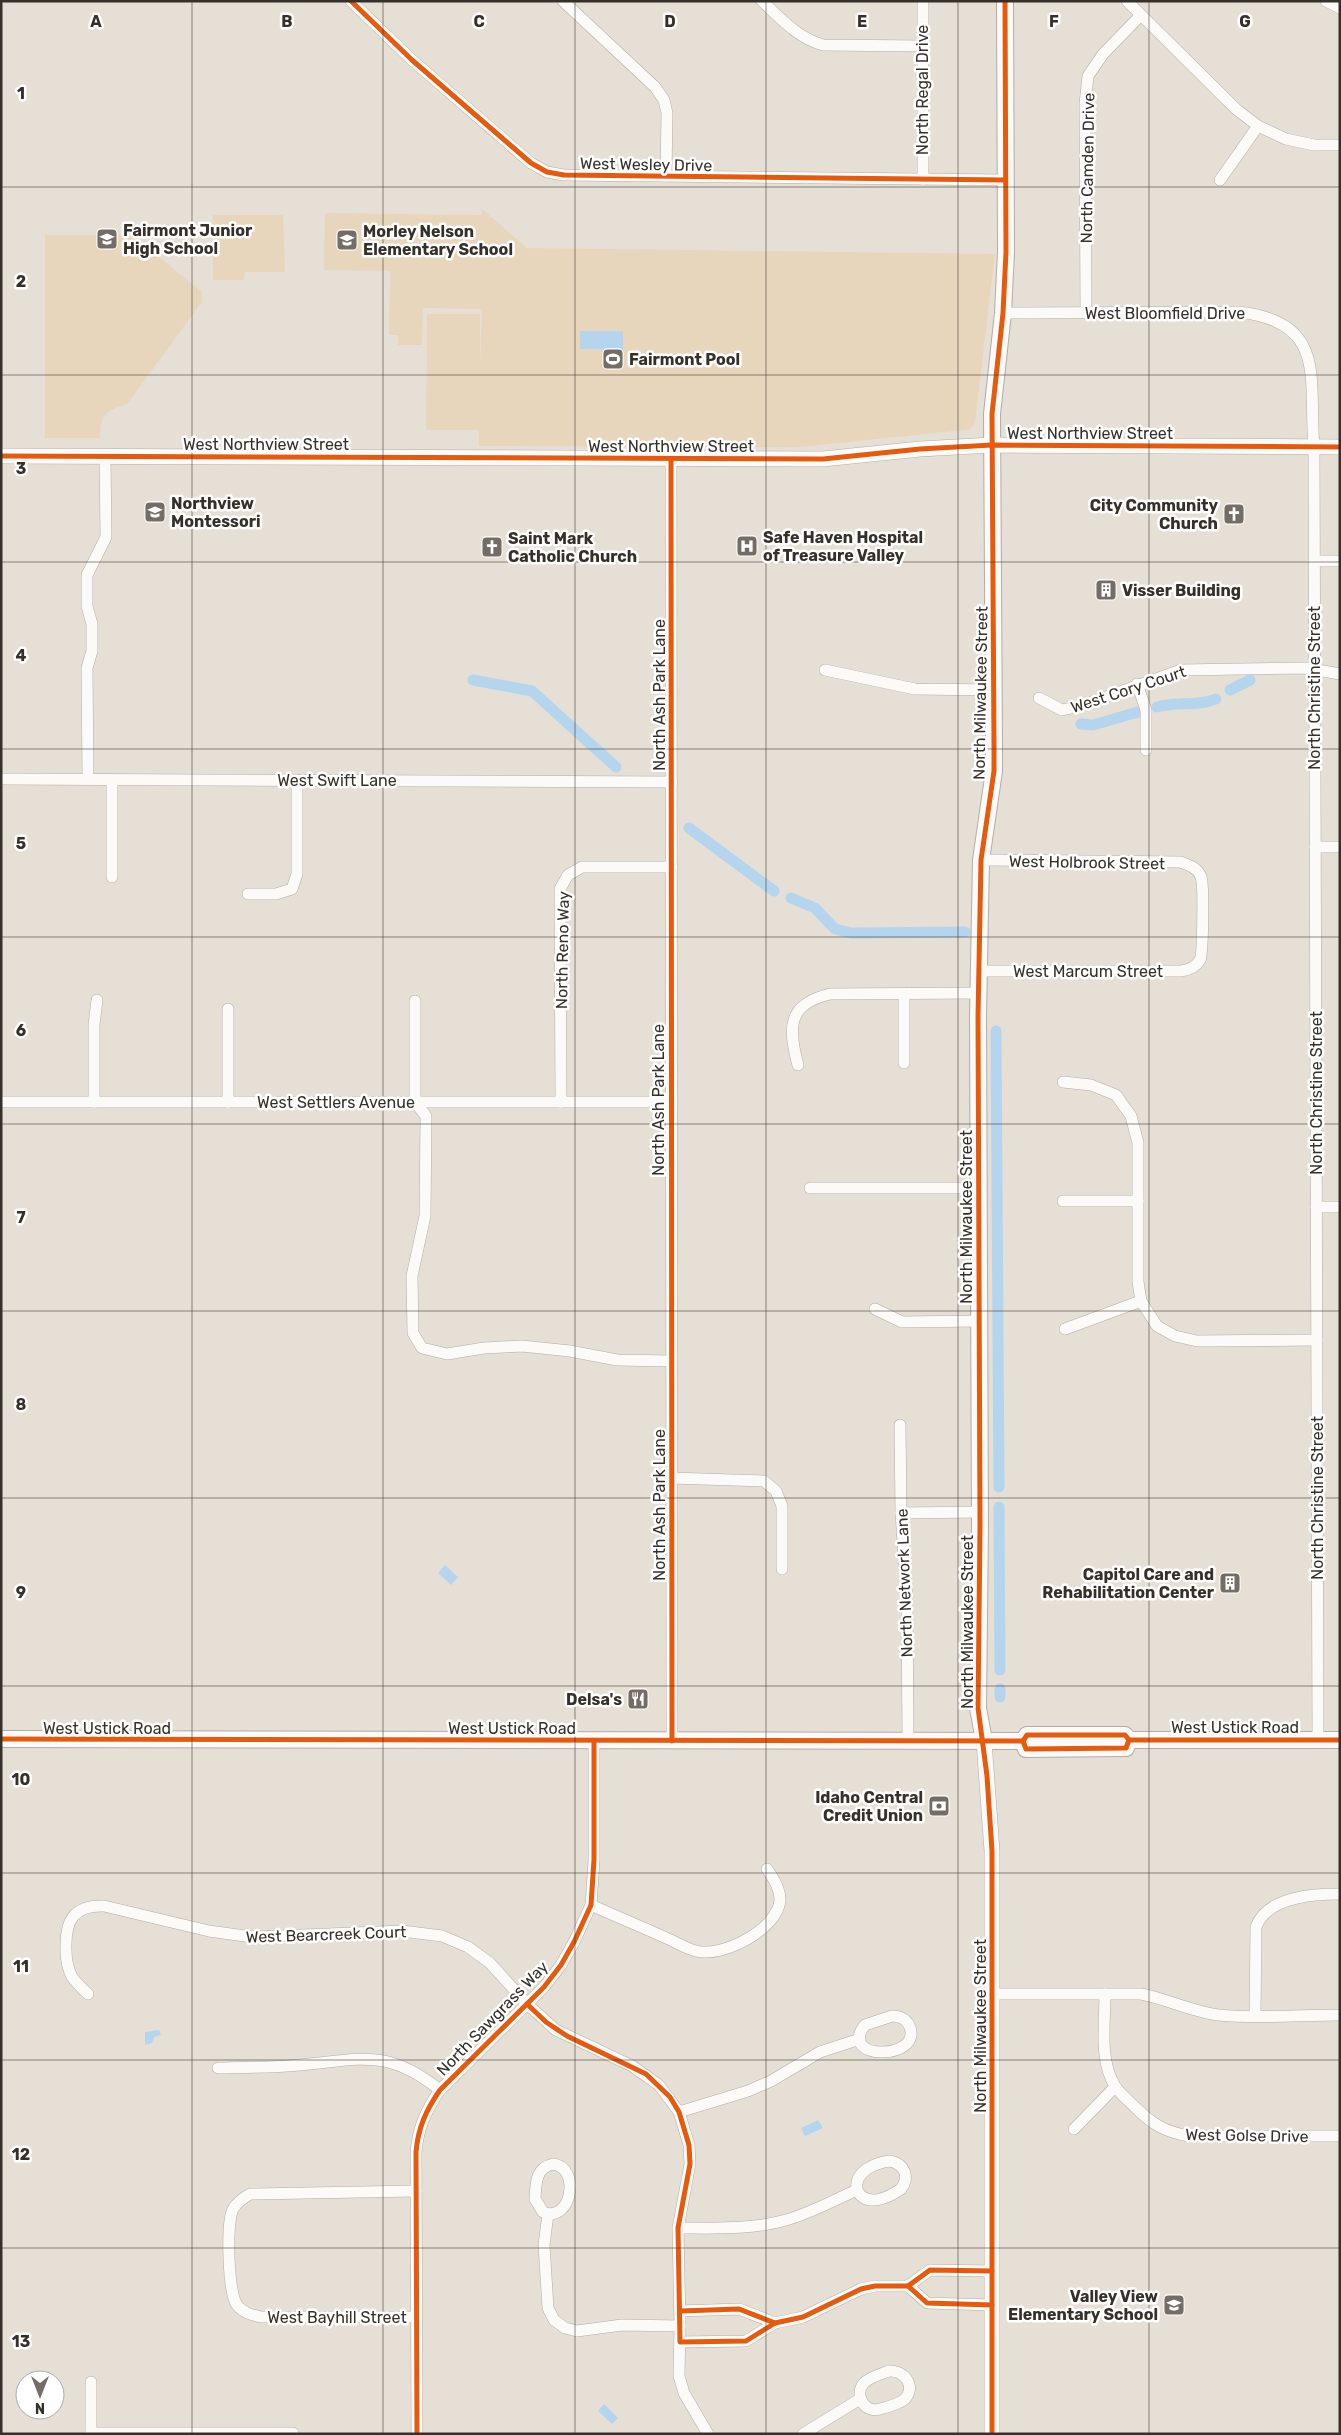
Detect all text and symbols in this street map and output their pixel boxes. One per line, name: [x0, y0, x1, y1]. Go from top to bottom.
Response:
text: A: [90, 12, 102, 31]
text: B: [281, 12, 293, 31]
text: C: [473, 12, 485, 31]
text: D: [664, 12, 676, 31]
text: E: [857, 12, 867, 31]
text: F: [1049, 12, 1059, 31]
text: G: [1239, 12, 1251, 31]
street label: North Regal Drive: [913, 25, 932, 155]
text: 1: [17, 84, 25, 103]
street label: North Camden Drive: [1077, 93, 1098, 243]
street label: West Wesley Drive: [580, 154, 712, 175]
place label: Fairmont Junior High School: [123, 221, 253, 258]
place label: Morley Nelson Elementary School: [363, 222, 513, 259]
school or university icon: Fairmont Junior High School: [95, 227, 119, 251]
school or university icon: Morley Nelson Elementary School: [335, 228, 359, 252]
text: 2: [16, 272, 26, 291]
street label: West Bloomfield Drive: [1085, 304, 1245, 323]
sports icon: Fairmont Pool: [601, 347, 625, 371]
place label: Fairmont Pool: [629, 350, 740, 369]
street label: West Northview Street: [1007, 424, 1173, 443]
street label: West Northview Street: [183, 435, 349, 454]
street label: West Northview Street: [588, 437, 754, 456]
text: 3: [16, 459, 26, 478]
place label: Northview Montessori: [171, 494, 261, 531]
place label: City Community Church: [1090, 496, 1218, 533]
school or university icon: Northview Montessori: [143, 500, 167, 524]
church icon: City Community Church: [1222, 502, 1246, 526]
place label: Safe Haven Hospital of Treasure Valley: [763, 528, 923, 565]
place label: Saint Mark Catholic Church: [508, 529, 637, 566]
hospital icon: Safe Haven Hospital of Treasure Valley: [735, 534, 759, 558]
church icon: Saint Mark Catholic Church: [480, 535, 504, 559]
building icon: Visser Building: [1094, 578, 1118, 602]
place label: Visser Building: [1122, 581, 1241, 600]
street label: North Milwaukee Street: [969, 606, 992, 780]
street label: North Christine Street: [1305, 606, 1324, 770]
street label: North Ash Park Lane: [650, 619, 669, 771]
text: 4: [16, 646, 27, 665]
street label: West Cory Court: [1068, 662, 1188, 717]
street label: West Swift Lane: [277, 771, 397, 790]
text: 5: [16, 834, 26, 853]
street label: West Holbrook Street: [1009, 852, 1165, 873]
street label: North Reno Way: [552, 891, 573, 1009]
street label: West Marcum Street: [1013, 962, 1163, 981]
street label: North Christine Street: [1307, 1011, 1326, 1175]
text: 6: [16, 1021, 26, 1040]
street label: North Ash Park Lane: [649, 1024, 668, 1176]
street label: West Settlers Avenue: [257, 1093, 415, 1112]
street label: North Milwaukee Street: [957, 1130, 976, 1304]
text: 7: [16, 1208, 26, 1227]
text: 8: [16, 1395, 27, 1414]
street label: North Christine Street: [1308, 1416, 1327, 1580]
street label: North Ash Park Lane: [650, 1429, 669, 1581]
street label: North Network Lane: [892, 1508, 917, 1658]
street label: North Milwaukee Street: [958, 1535, 977, 1709]
place label: Capitol Care and Rehabilitation Center: [1042, 1565, 1215, 1602]
building icon: Capitol Care and Rehabilitation Center: [1218, 1571, 1242, 1595]
text: 9: [16, 1583, 26, 1602]
restaurant icon: Delsa's: [626, 1687, 650, 1711]
place label: Delsa's: [566, 1690, 622, 1709]
street label: West Ustick Road: [1171, 1718, 1299, 1737]
street label: West Ustick Road: [43, 1719, 171, 1738]
street label: West Ustick Road: [448, 1719, 576, 1738]
text: 10: [12, 1770, 31, 1789]
place label: Idaho Central Credit Union: [815, 1788, 923, 1825]
bank icon: Idaho Central Credit Union: [927, 1794, 951, 1818]
street label: West Bearcreek Court: [245, 1922, 407, 1947]
street label: North Milwaukee Street: [971, 1939, 990, 2113]
text: 11: [13, 1957, 29, 1976]
street label: North Sawgrass Way: [433, 1957, 552, 2080]
street label: West Golse Drive: [1185, 2125, 1309, 2146]
text: 12: [12, 2145, 30, 2164]
place label: Valley View Elementary School: [1008, 2287, 1159, 2324]
school or university icon: Valley View Elementary School: [1162, 2293, 1186, 2317]
street label: West Bayhill Street: [267, 2308, 407, 2327]
text: 13: [12, 2332, 30, 2351]
north arrow: [15, 2370, 65, 2420]
text: N: [35, 2399, 45, 2416]

